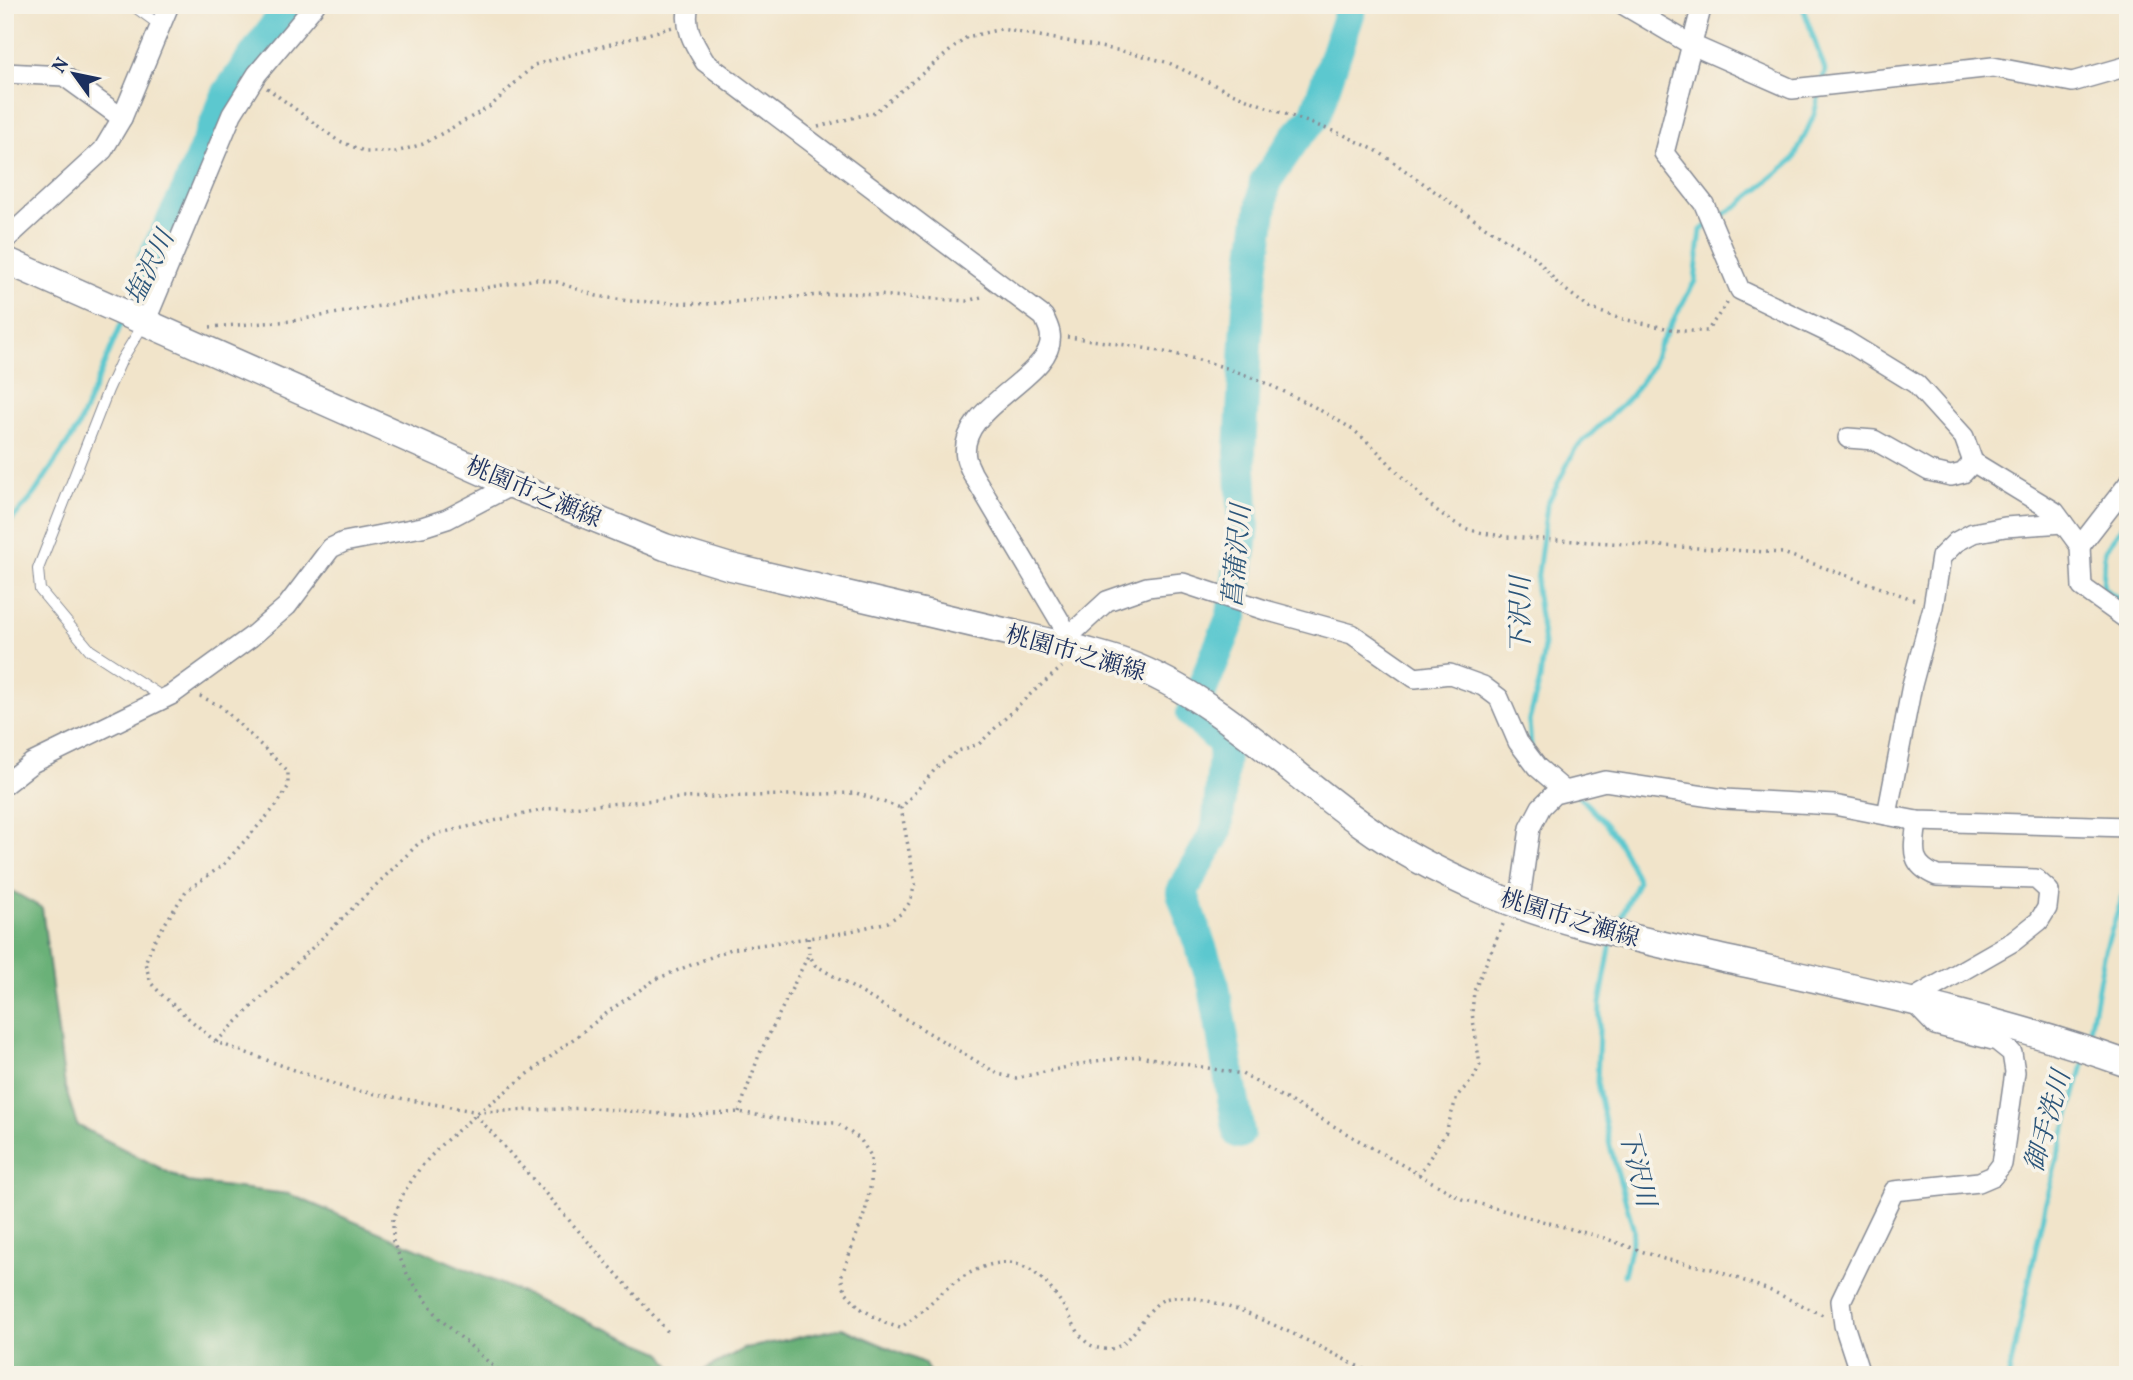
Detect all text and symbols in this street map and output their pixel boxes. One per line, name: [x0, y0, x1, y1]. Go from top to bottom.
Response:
north arrow: [38, 38, 108, 108]
text: N: [47, 53, 76, 79]
water label: 塩沢川: [118, 222, 185, 311]
street label: 桃園市之瀬線: [460, 450, 606, 538]
water label: 菖蒲沢川: [1216, 500, 1261, 610]
water label: 下沢川: [1504, 573, 1540, 654]
street label: 桃園市之瀬線: [1002, 619, 1149, 691]
street label: 桃園市之瀬線: [1496, 883, 1643, 957]
water label: 御手洗川: [2017, 1064, 2081, 1177]
water label: 下沢川: [1609, 1126, 1664, 1214]

